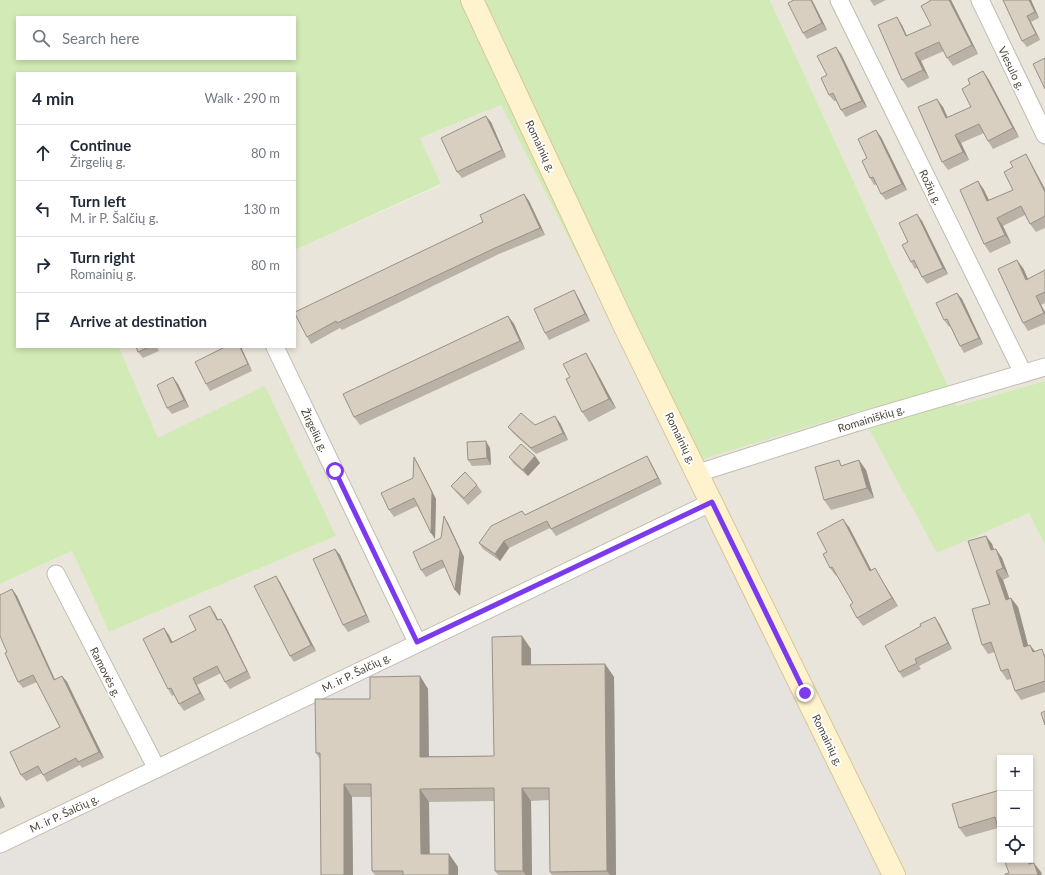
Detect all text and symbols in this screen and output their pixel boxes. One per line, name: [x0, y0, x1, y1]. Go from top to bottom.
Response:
search box: [16, 16, 296, 60]
icon: search: [30, 27, 52, 49]
text: Search here: [62, 29, 139, 47]
street label: Viesulo g.: [996, 44, 1028, 92]
text: 4 min: [32, 88, 74, 109]
text: Walk · 290 m: [204, 90, 280, 106]
street label: Romainių g.: [523, 118, 559, 174]
text: Continue: [70, 136, 131, 154]
icon: ahead: [32, 142, 54, 164]
text: 80 m: [251, 145, 280, 161]
text: Žirgelių g.: [70, 154, 126, 170]
street label: Rožių g.: [917, 167, 945, 207]
text: Turn left: [70, 192, 126, 210]
icon: left: [32, 198, 54, 220]
text: 130 m: [243, 201, 280, 217]
text: M. ir P. Šalčių g.: [70, 210, 159, 226]
text: Turn right: [70, 248, 135, 266]
icon: right: [32, 254, 54, 276]
text: 80 m: [251, 257, 280, 273]
text: Romainių g.: [70, 266, 136, 282]
icon: arrive: [32, 310, 54, 332]
text: Arrive at destination: [70, 312, 207, 330]
street label: Romainiškių g.: [836, 402, 906, 434]
street label: Žirgelių g.: [299, 406, 331, 454]
street label: Romainių g.: [663, 410, 699, 466]
route start: [326, 462, 344, 480]
street label: Ramovės g.: [88, 645, 124, 699]
street label: M. ir P. Šalčių g.: [319, 650, 393, 694]
route end: [796, 684, 814, 702]
street label: Romainių g.: [810, 712, 846, 768]
map controls: [997, 755, 1033, 863]
button: +: [997, 755, 1033, 791]
street label: M. ir P. Šalčių g.: [27, 791, 101, 835]
button: −: [997, 791, 1033, 827]
button: locate: [997, 827, 1033, 863]

